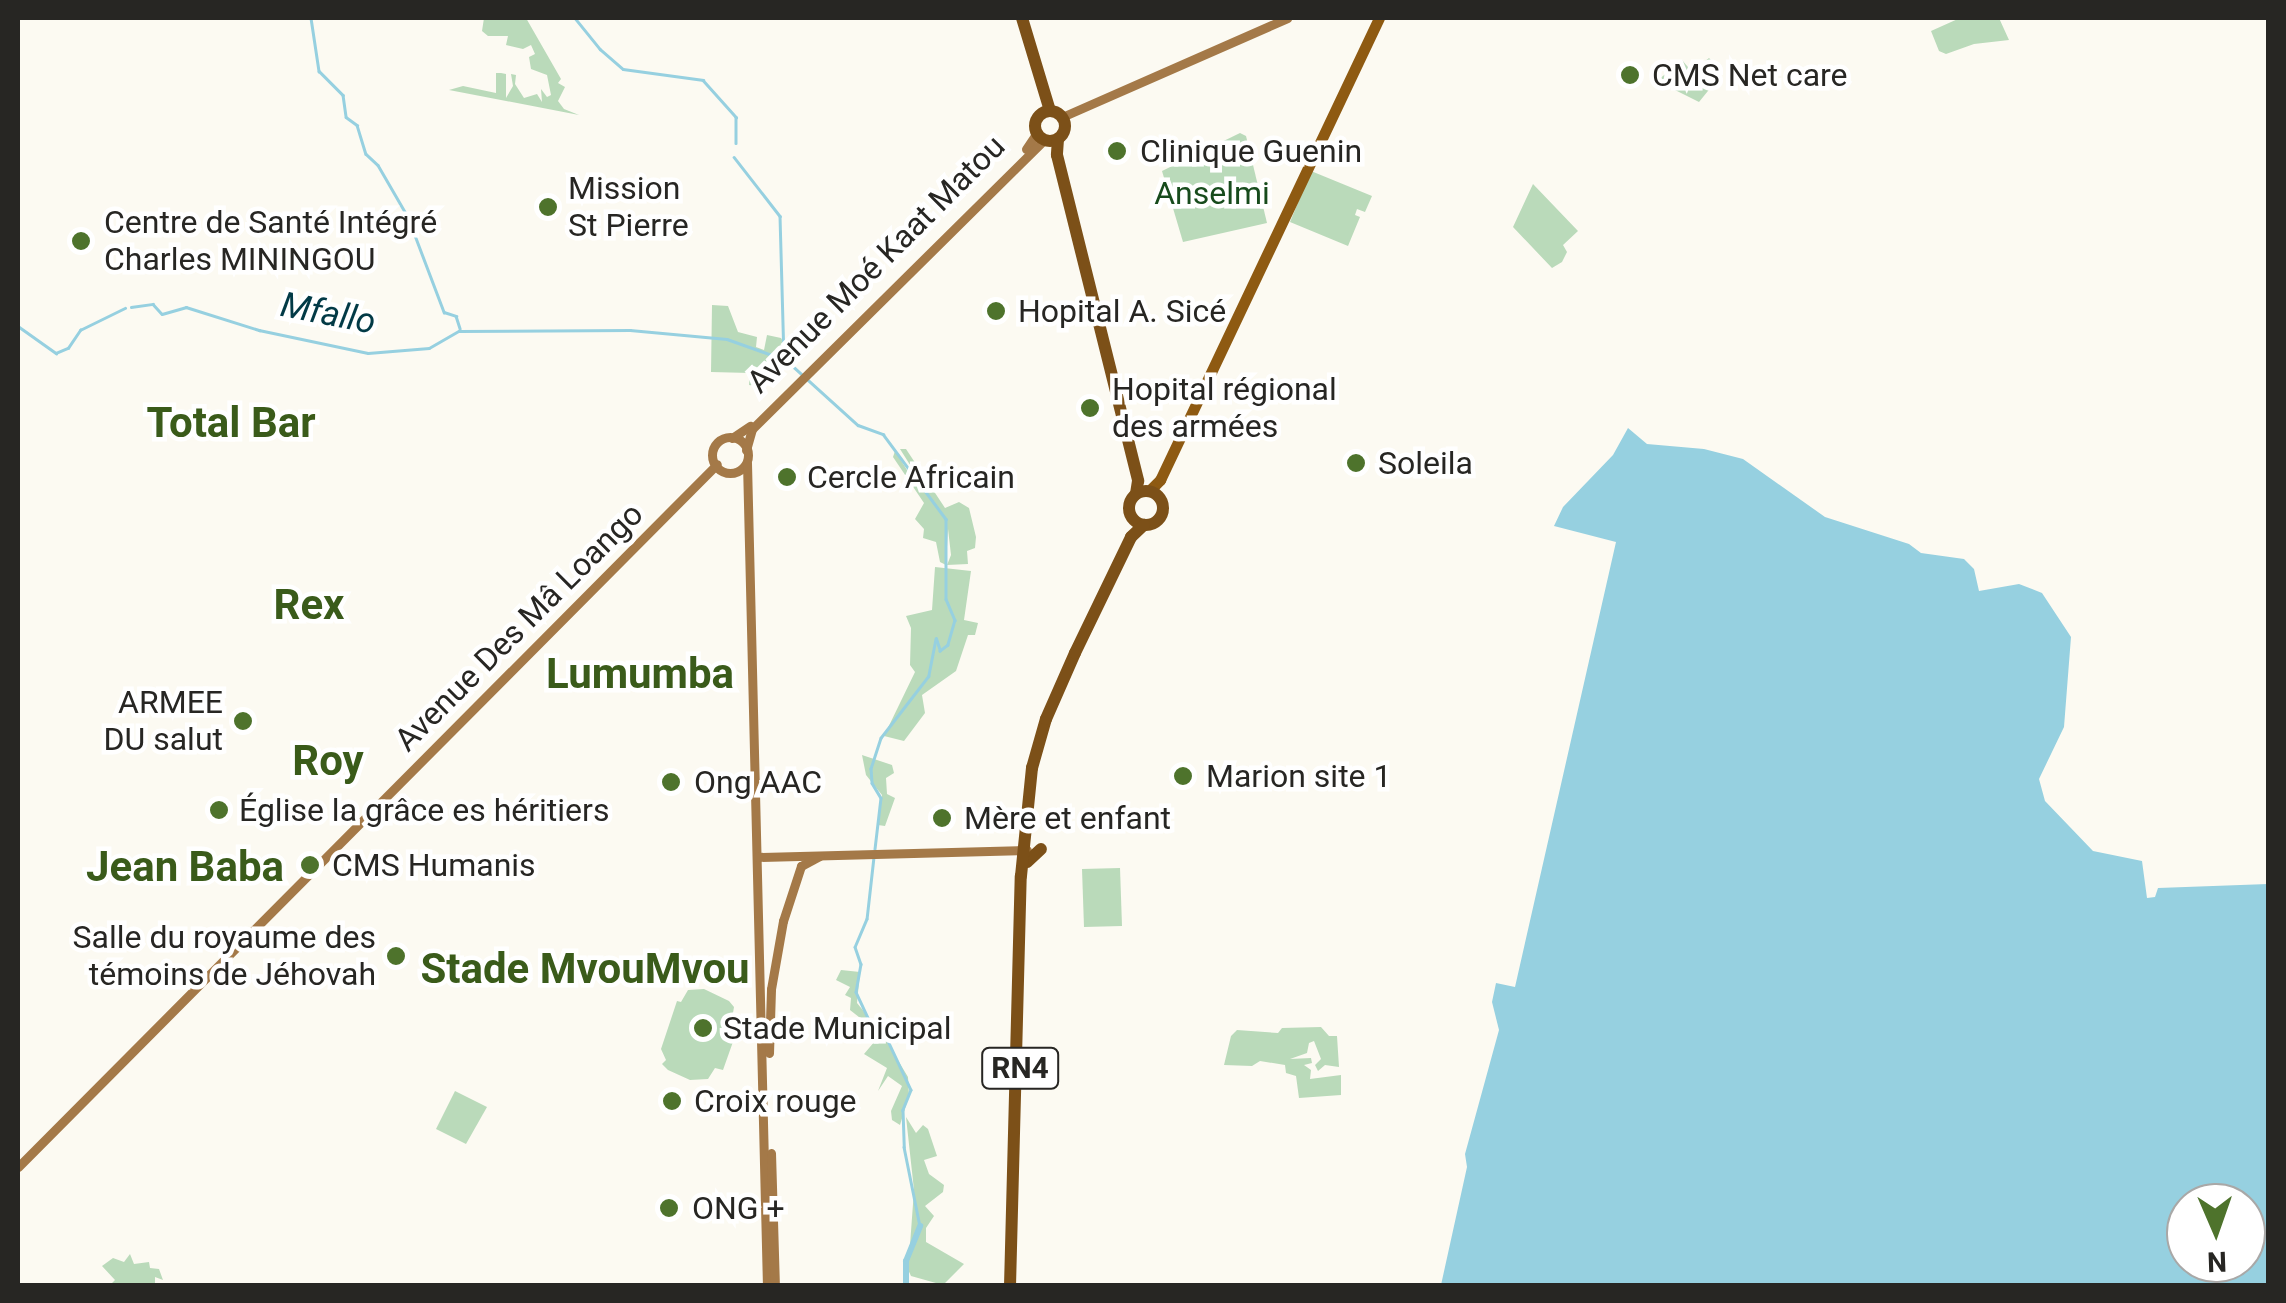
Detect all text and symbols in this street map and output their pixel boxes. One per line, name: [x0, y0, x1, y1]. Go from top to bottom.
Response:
place label: CMS Net care: [1652, 56, 1848, 94]
marker: CMS Net care: [1617, 62, 1643, 88]
street label: Avenue Moé Kaat Matou: [739, 127, 1013, 401]
place label: Clinique Guenin: [1140, 132, 1362, 170]
marker: Clinique Guenin: [1104, 138, 1130, 164]
place label: Mission St Pierre: [568, 170, 689, 245]
park label: Anselmi: [1154, 174, 1270, 212]
marker: Mission St Pierre: [537, 196, 559, 218]
place label: Centre de Santé Intégré Charles MININGOU: [104, 204, 437, 279]
marker: Centre de Santé Intégré Charles MININGOU: [68, 228, 94, 254]
water label: Mfallo: [277, 284, 379, 344]
place label: Hopital A. Sicé: [1018, 292, 1226, 330]
marker: Hopital A. Sicé: [983, 298, 1009, 324]
place label: Hopital régional des armées: [1112, 371, 1337, 446]
marker: Hopital régional des armées: [1077, 395, 1103, 421]
district label: Total Bar: [146, 398, 316, 448]
place label: Soleila: [1378, 444, 1473, 482]
marker: Soleila: [1343, 450, 1369, 476]
place label: Cercle Africain: [807, 458, 1015, 496]
marker: Cercle Africain: [776, 466, 798, 488]
street label: Avenue Des Mâ Loango: [387, 495, 651, 759]
district label: Rex: [274, 580, 344, 630]
district label: Lumumba: [546, 649, 734, 699]
place label: ARMEE DU salut: [104, 684, 223, 759]
marker: ARMEE DU salut: [232, 710, 254, 732]
district label: Roy: [292, 736, 364, 786]
place label: Marion site 1: [1206, 757, 1391, 795]
place label: Ong AAC: [694, 763, 822, 801]
marker: Marion site 1: [1170, 763, 1196, 789]
marker: Ong AAC: [658, 769, 684, 795]
place label: Église la grâce es héritiers: [239, 791, 609, 829]
marker: Église la grâce es héritiers: [208, 799, 230, 821]
place label: Mère et enfant: [964, 799, 1171, 837]
marker: Mère et enfant: [929, 805, 955, 831]
district label: Jean Baba: [86, 842, 284, 892]
place label: CMS Humanis: [332, 846, 536, 884]
marker: CMS Humanis: [297, 852, 323, 878]
place label: Salle du royaume des témoins de Jéhovah: [72, 919, 376, 994]
district label: Stade MvouMvou: [420, 944, 750, 994]
marker: Salle du royaume des témoins de Jéhovah: [385, 945, 407, 967]
place label: Stade Municipal: [723, 1009, 952, 1047]
marker: Stade Municipal: [692, 1017, 714, 1039]
road number: RN4: [980, 1043, 1060, 1093]
place label: Croix rouge: [694, 1082, 857, 1120]
marker: Croix rouge: [659, 1088, 685, 1114]
north arrow: [2166, 1183, 2266, 1283]
place label: ONG +: [692, 1189, 785, 1227]
marker: ONG +: [656, 1195, 682, 1221]
text: N: [2207, 1245, 2227, 1278]

